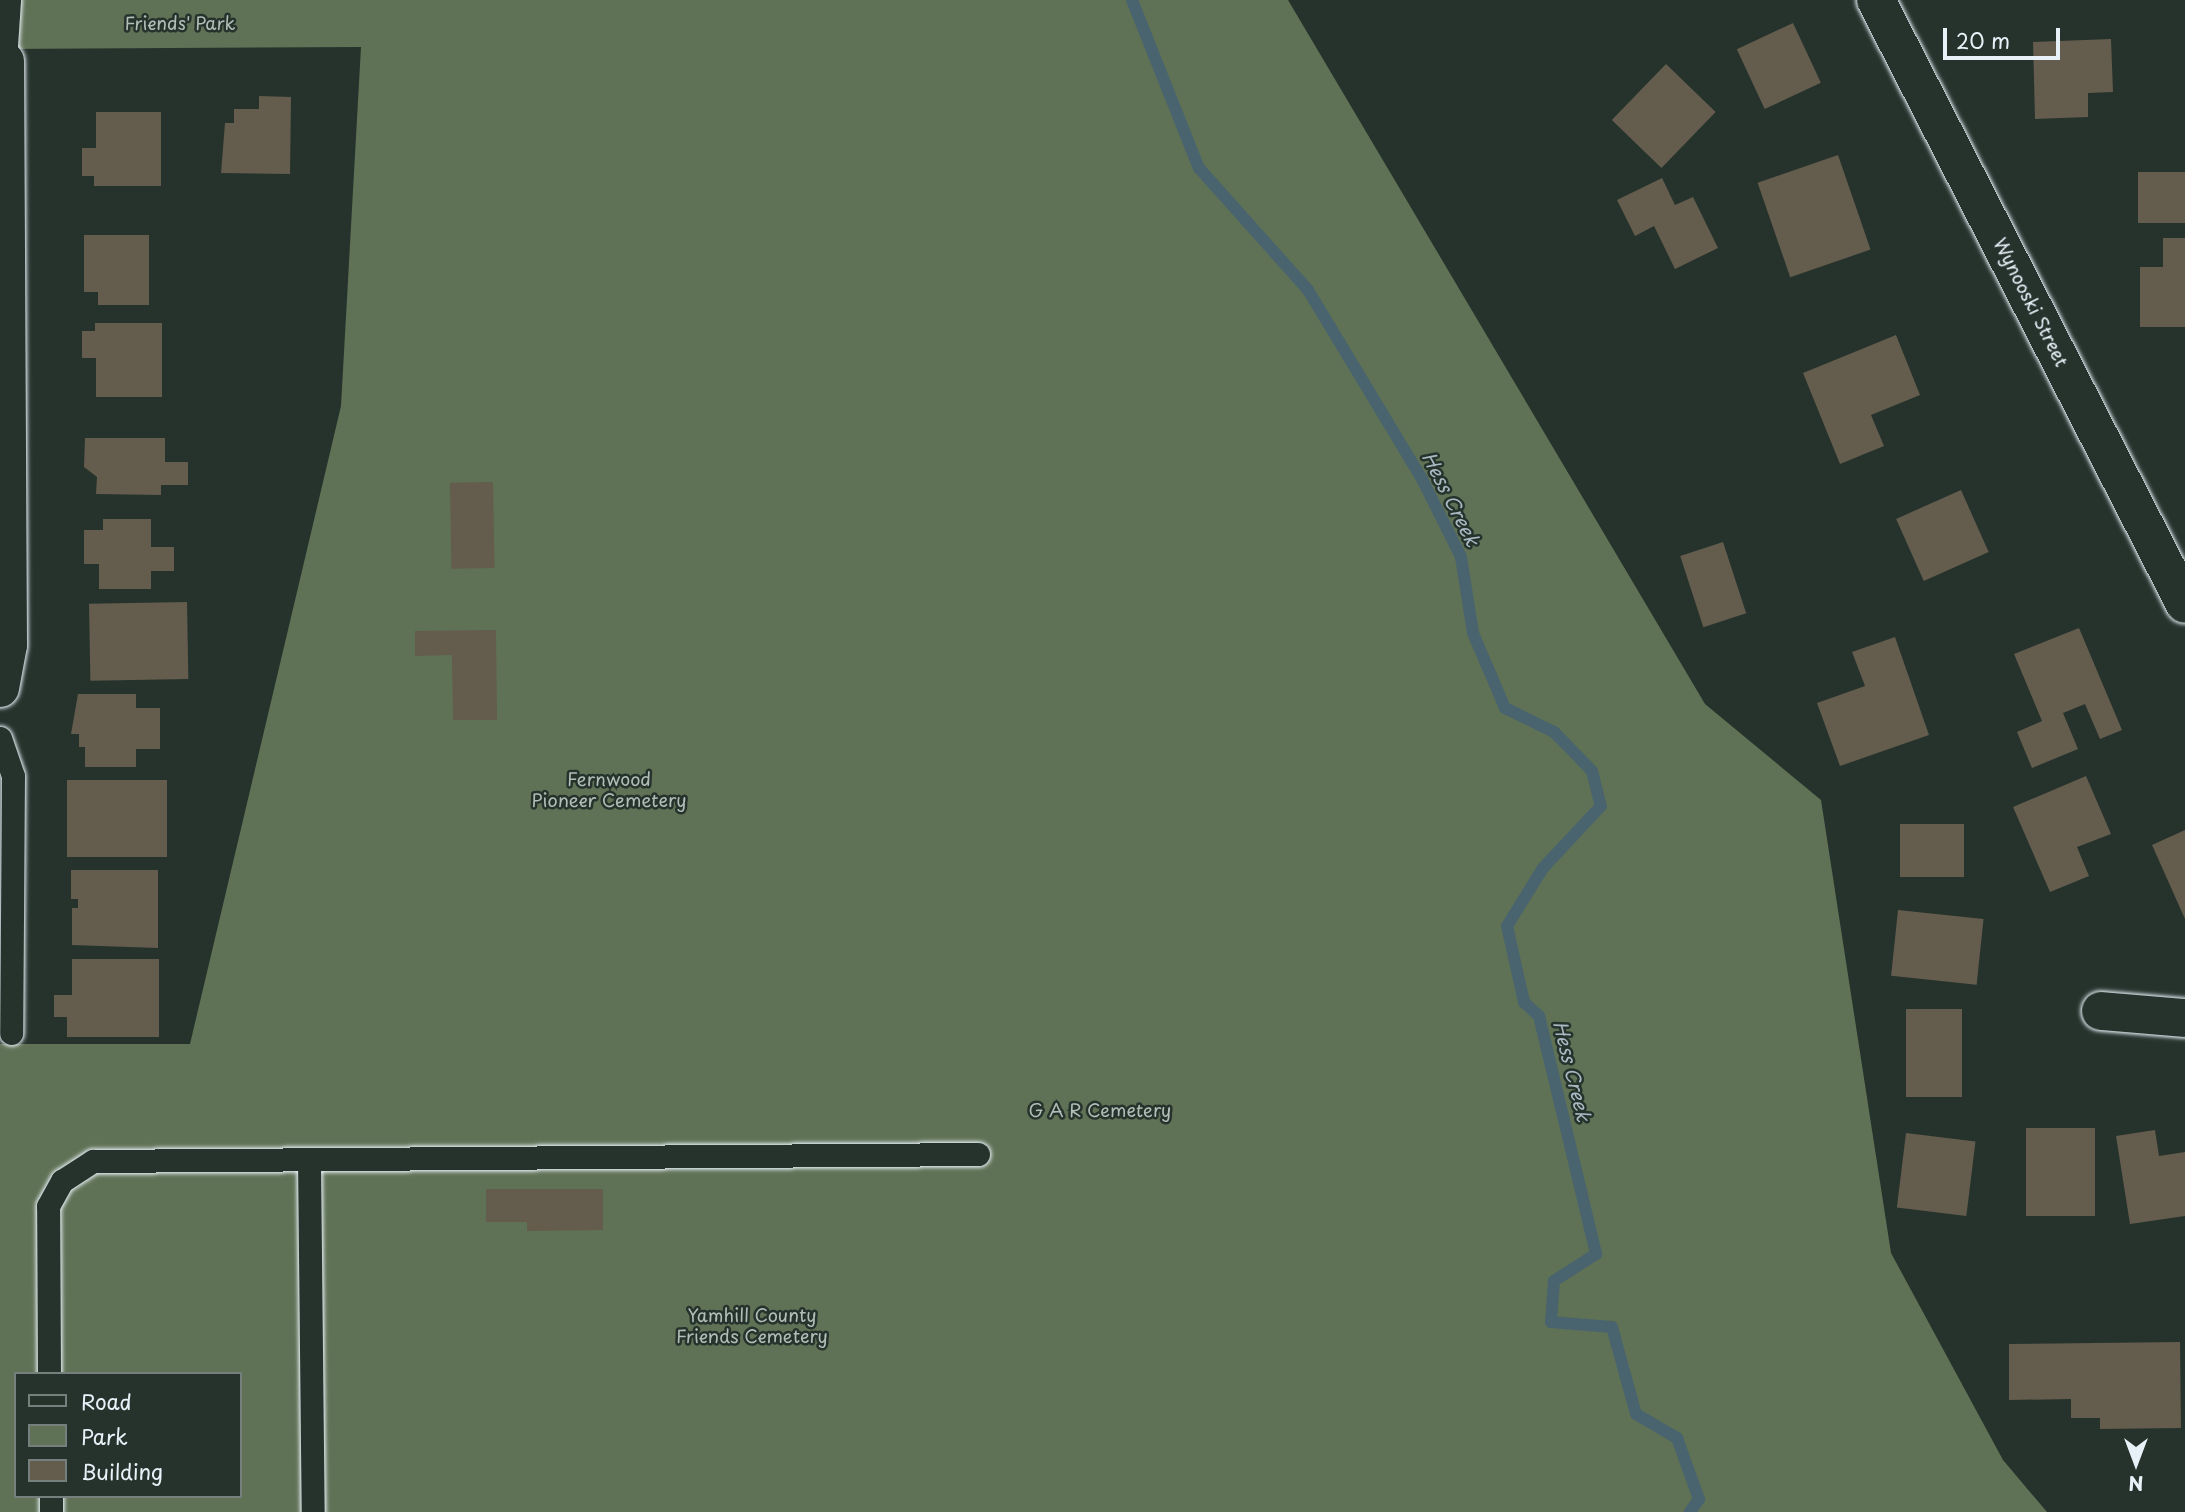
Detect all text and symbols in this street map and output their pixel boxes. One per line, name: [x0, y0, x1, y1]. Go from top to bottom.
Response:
park label: Friends' Park: [124, 12, 236, 34]
scale bar: [1947, 14, 2064, 58]
text: 20 m: [1956, 24, 2010, 56]
street label: Wynooski Street: [1989, 233, 2073, 371]
water label: Hess Creek: [1417, 447, 1485, 551]
park label: Fernwood Pioneer Cemetery: [532, 769, 686, 812]
water label: Hess Creek: [1548, 1018, 1596, 1124]
park label: G A R Cemetery: [1028, 1099, 1172, 1121]
park label: Yamhill County Friends Cemetery: [676, 1305, 828, 1348]
legend: [14, 1372, 242, 1498]
text: Road: [81, 1385, 132, 1417]
text: Park: [81, 1420, 128, 1452]
north arrow: [2101, 1428, 2171, 1498]
text: Building: [81, 1455, 163, 1487]
text: N: [2128, 1470, 2144, 1498]

